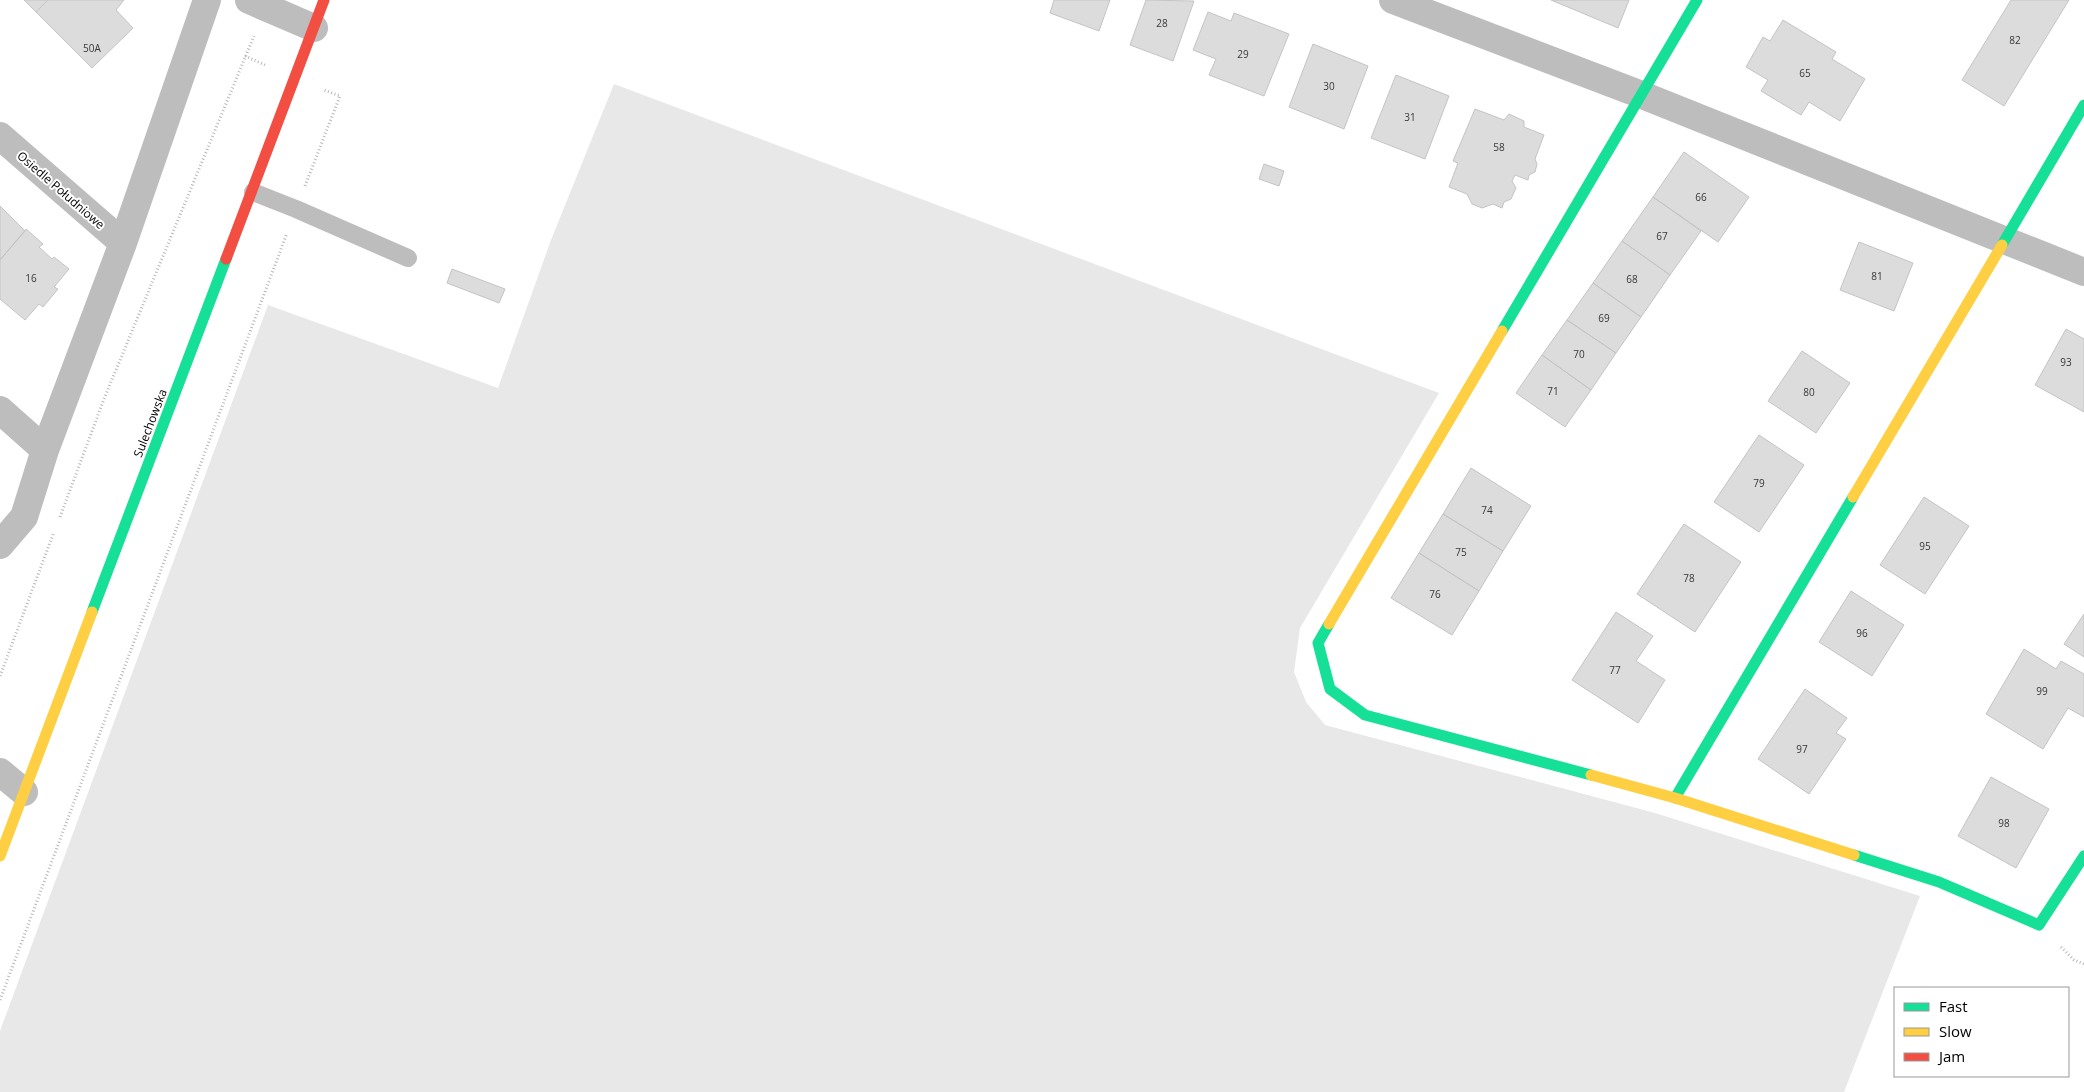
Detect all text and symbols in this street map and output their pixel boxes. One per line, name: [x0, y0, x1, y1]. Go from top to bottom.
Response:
house number: 28: [1156, 16, 1168, 30]
house number: 82: [2009, 33, 2021, 47]
house number: 50A: [83, 41, 102, 55]
house number: 29: [1237, 47, 1249, 61]
house number: 65: [1799, 66, 1811, 80]
house number: 30: [1323, 79, 1335, 93]
house number: 31: [1404, 110, 1416, 124]
house number: 58: [1493, 140, 1505, 154]
street label: Osiedle Południowe: [14, 147, 109, 233]
house number: 66: [1695, 190, 1707, 204]
house number: 67: [1656, 229, 1668, 243]
house number: 81: [1871, 269, 1883, 283]
house number: 16: [25, 271, 37, 285]
house number: 68: [1626, 272, 1638, 286]
house number: 69: [1598, 311, 1610, 325]
house number: 70: [1573, 347, 1585, 361]
house number: 93: [2060, 355, 2072, 369]
house number: 71: [1547, 384, 1559, 398]
house number: 80: [1803, 385, 1815, 399]
street label: Sulechowska: [129, 386, 171, 460]
house number: 79: [1753, 476, 1765, 490]
house number: 74: [1481, 503, 1493, 517]
house number: 95: [1919, 539, 1931, 553]
house number: 75: [1455, 545, 1467, 559]
house number: 78: [1683, 571, 1695, 585]
house number: 76: [1429, 587, 1441, 601]
house number: 96: [1856, 626, 1868, 640]
house number: 77: [1609, 663, 1621, 677]
house number: 99: [2036, 684, 2048, 698]
house number: 97: [1796, 742, 1808, 756]
house number: 98: [1998, 816, 2010, 830]
legend: [1894, 987, 2069, 1077]
text: Fast: [1939, 996, 1968, 1016]
text: Slow: [1939, 1021, 1972, 1041]
text: Jam: [1937, 1046, 1965, 1066]

